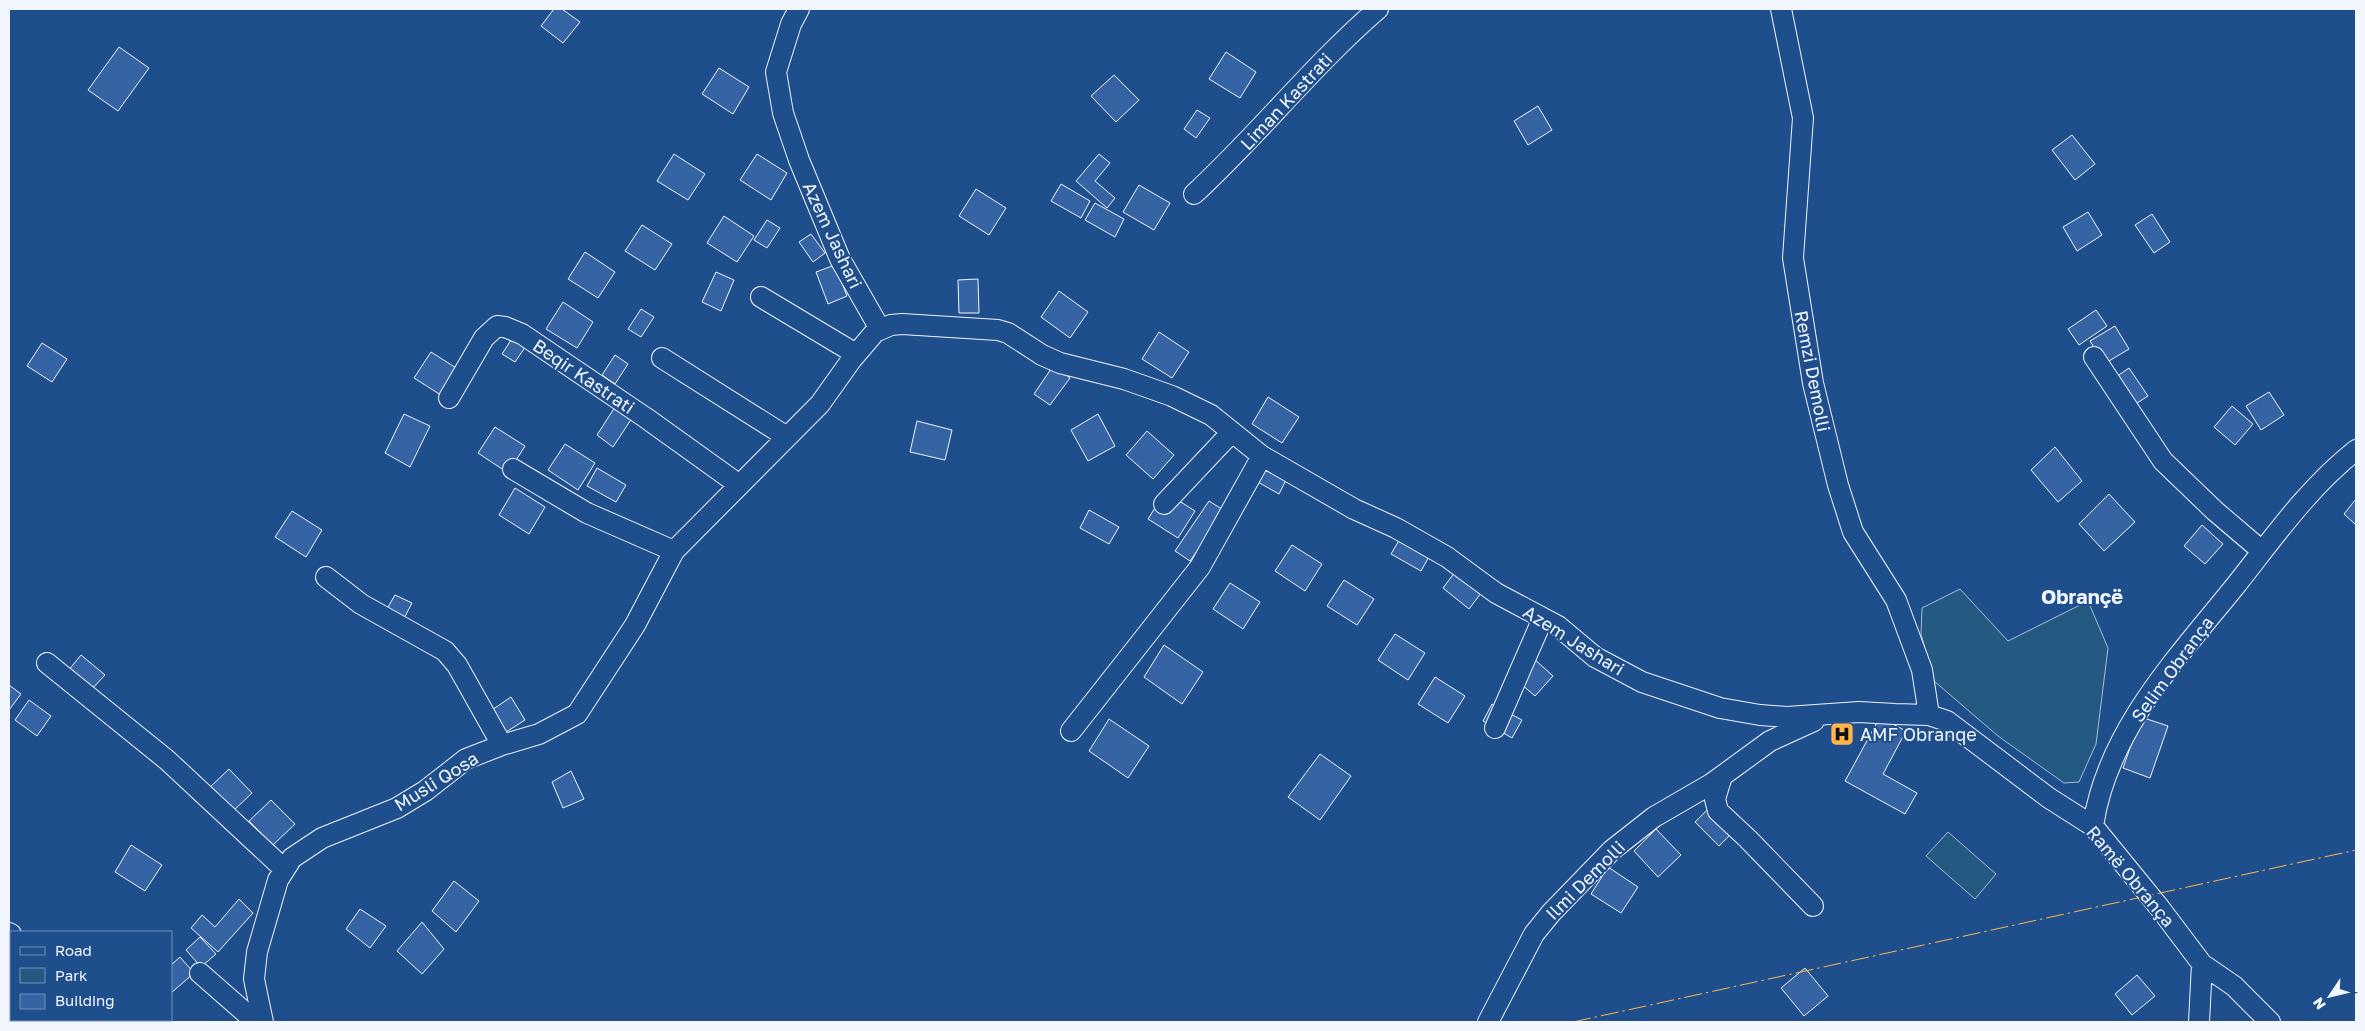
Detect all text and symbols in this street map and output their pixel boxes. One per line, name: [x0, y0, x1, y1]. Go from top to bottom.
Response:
street label: Liman Kastrati: [1235, 48, 1337, 154]
street label: Azem Jashari: [799, 178, 867, 292]
street label: Remzi Demolli: [1790, 309, 1836, 433]
street label: Beqir Kastrati: [529, 334, 639, 418]
district label: Obrançë: [2041, 584, 2123, 608]
street label: Azem Jashari: [1519, 600, 1629, 680]
street label: Selim Obrança: [2126, 612, 2218, 726]
hospital icon: AMF Obranqe: [1829, 721, 1855, 747]
place label: AMF Obranqe: [1860, 723, 1977, 745]
street label: Musli Qosa: [390, 747, 482, 815]
street label: Ramë Obrança: [2082, 821, 2180, 931]
street label: Ilmi Demolli: [1541, 836, 1629, 924]
legend: [10, 931, 172, 1021]
text: Road: [55, 941, 92, 959]
text: Park: [55, 966, 88, 984]
north arrow: [2305, 971, 2355, 1021]
text: Building: [55, 991, 115, 1009]
text: N: [2309, 995, 2329, 1013]

